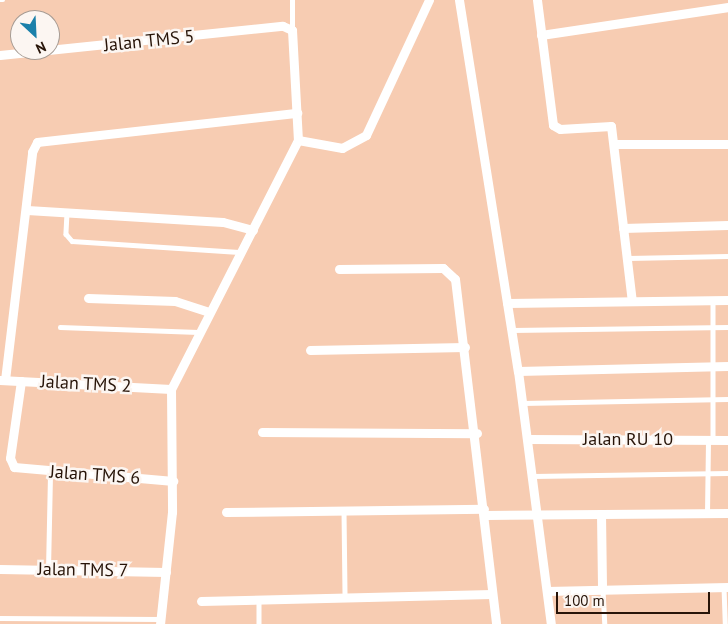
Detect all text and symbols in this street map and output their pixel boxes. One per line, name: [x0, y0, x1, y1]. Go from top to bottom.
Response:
north arrow: [10, 10, 60, 60]
street label: Jalan TMS 5: [102, 25, 196, 57]
text: N: [33, 38, 49, 58]
street label: Jalan TMS 2: [40, 371, 132, 397]
street label: Jalan RU 10: [583, 428, 673, 450]
street label: Jalan TMS 6: [49, 461, 141, 489]
street label: Jalan TMS 7: [37, 558, 129, 582]
scale bar: [558, 582, 712, 614]
text: 100 m: [564, 591, 605, 610]

